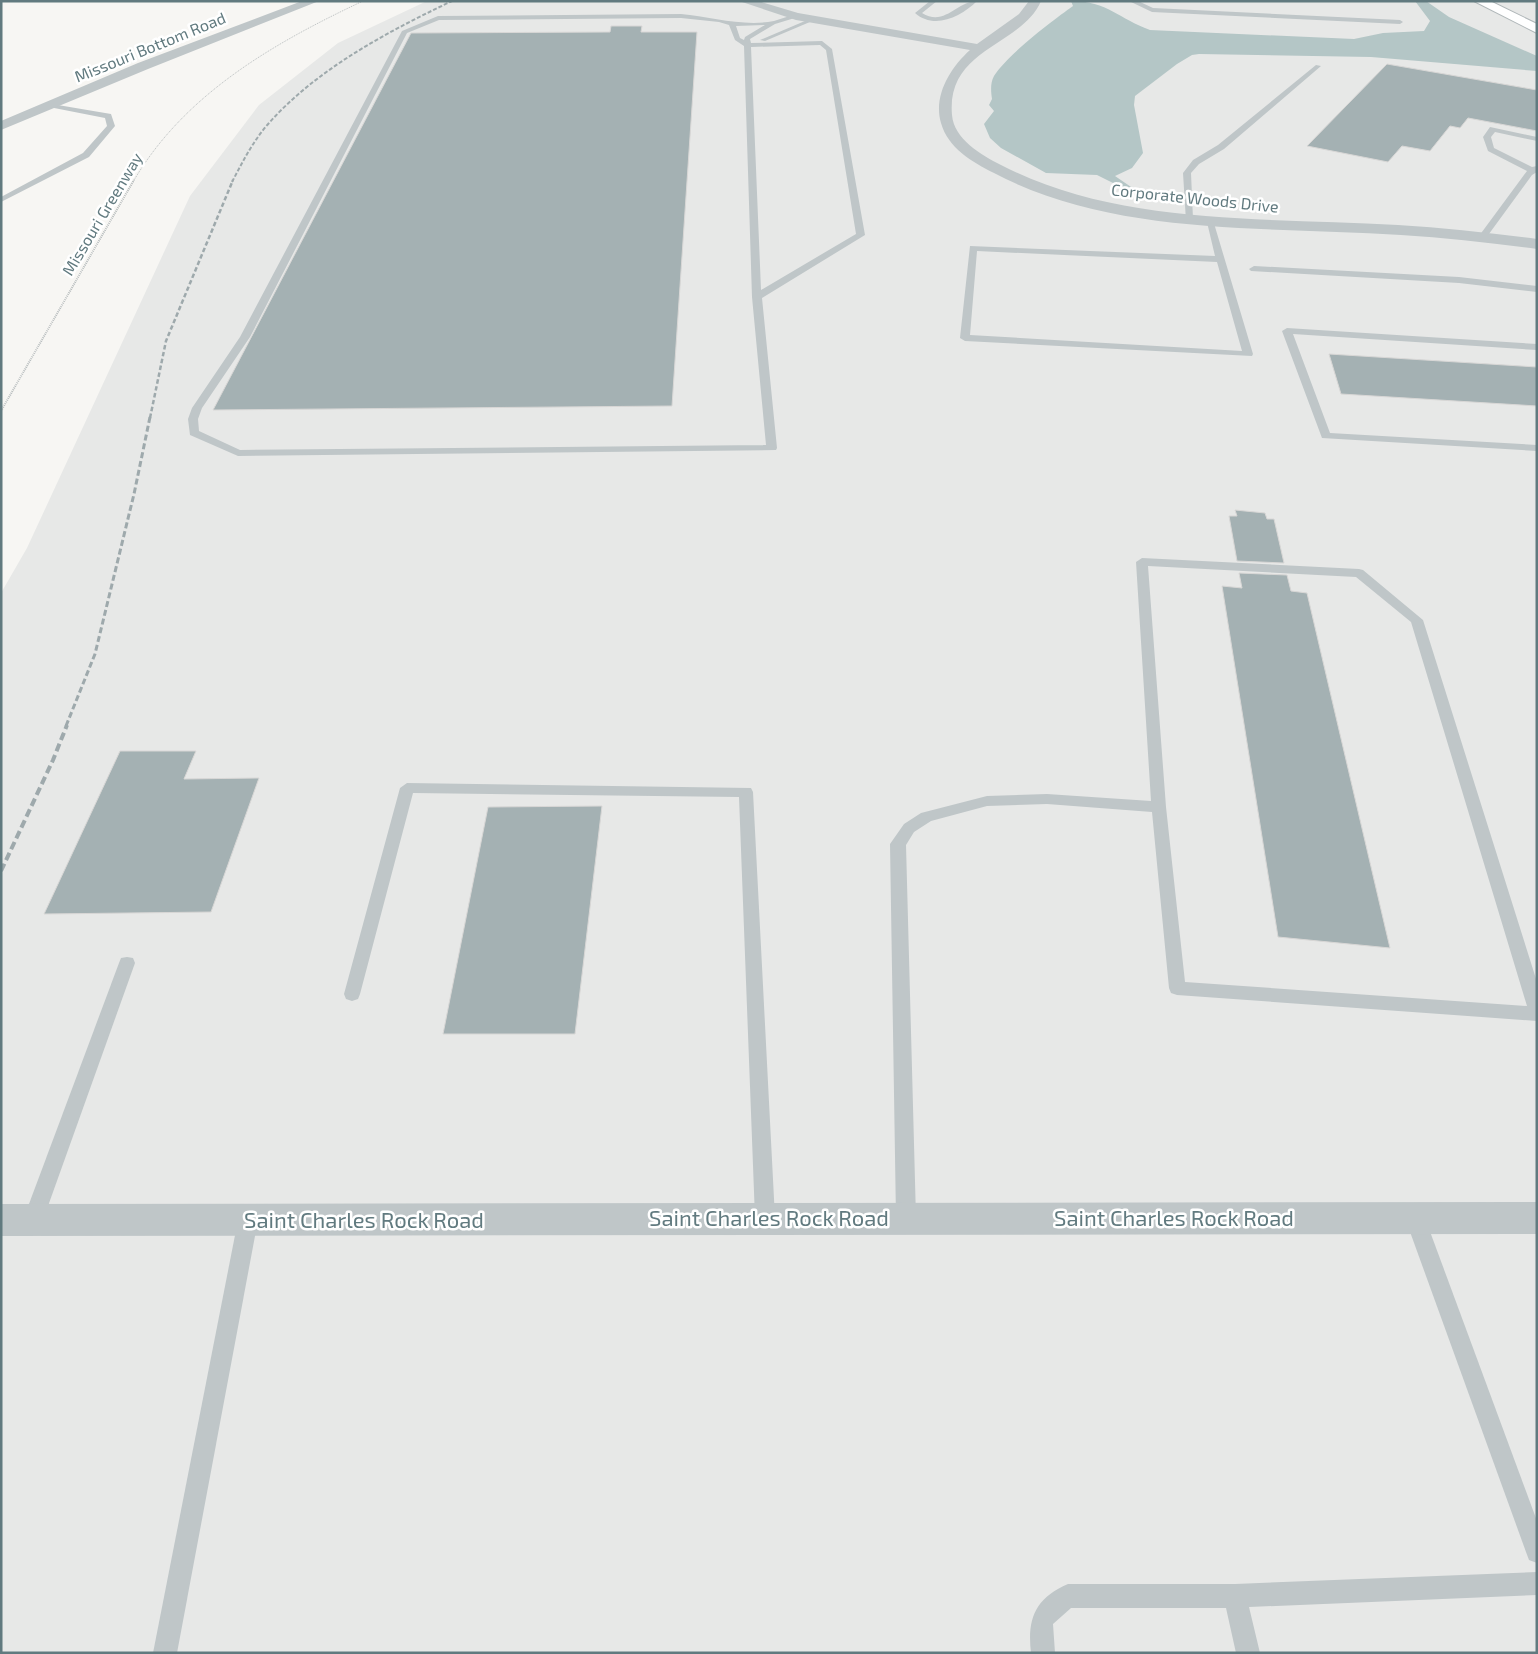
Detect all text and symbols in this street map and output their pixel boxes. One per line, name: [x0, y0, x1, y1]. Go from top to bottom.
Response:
street label: Missouri Bottom Road: [72, 8, 228, 86]
street label: Missouri Greenway: [57, 149, 146, 278]
street label: Corporate Woods Drive: [1110, 179, 1280, 216]
street label: Saint Charles Rock Road: [649, 1204, 889, 1230]
street label: Saint Charles Rock Road: [1054, 1204, 1294, 1230]
street label: Saint Charles Rock Road: [244, 1206, 484, 1232]

